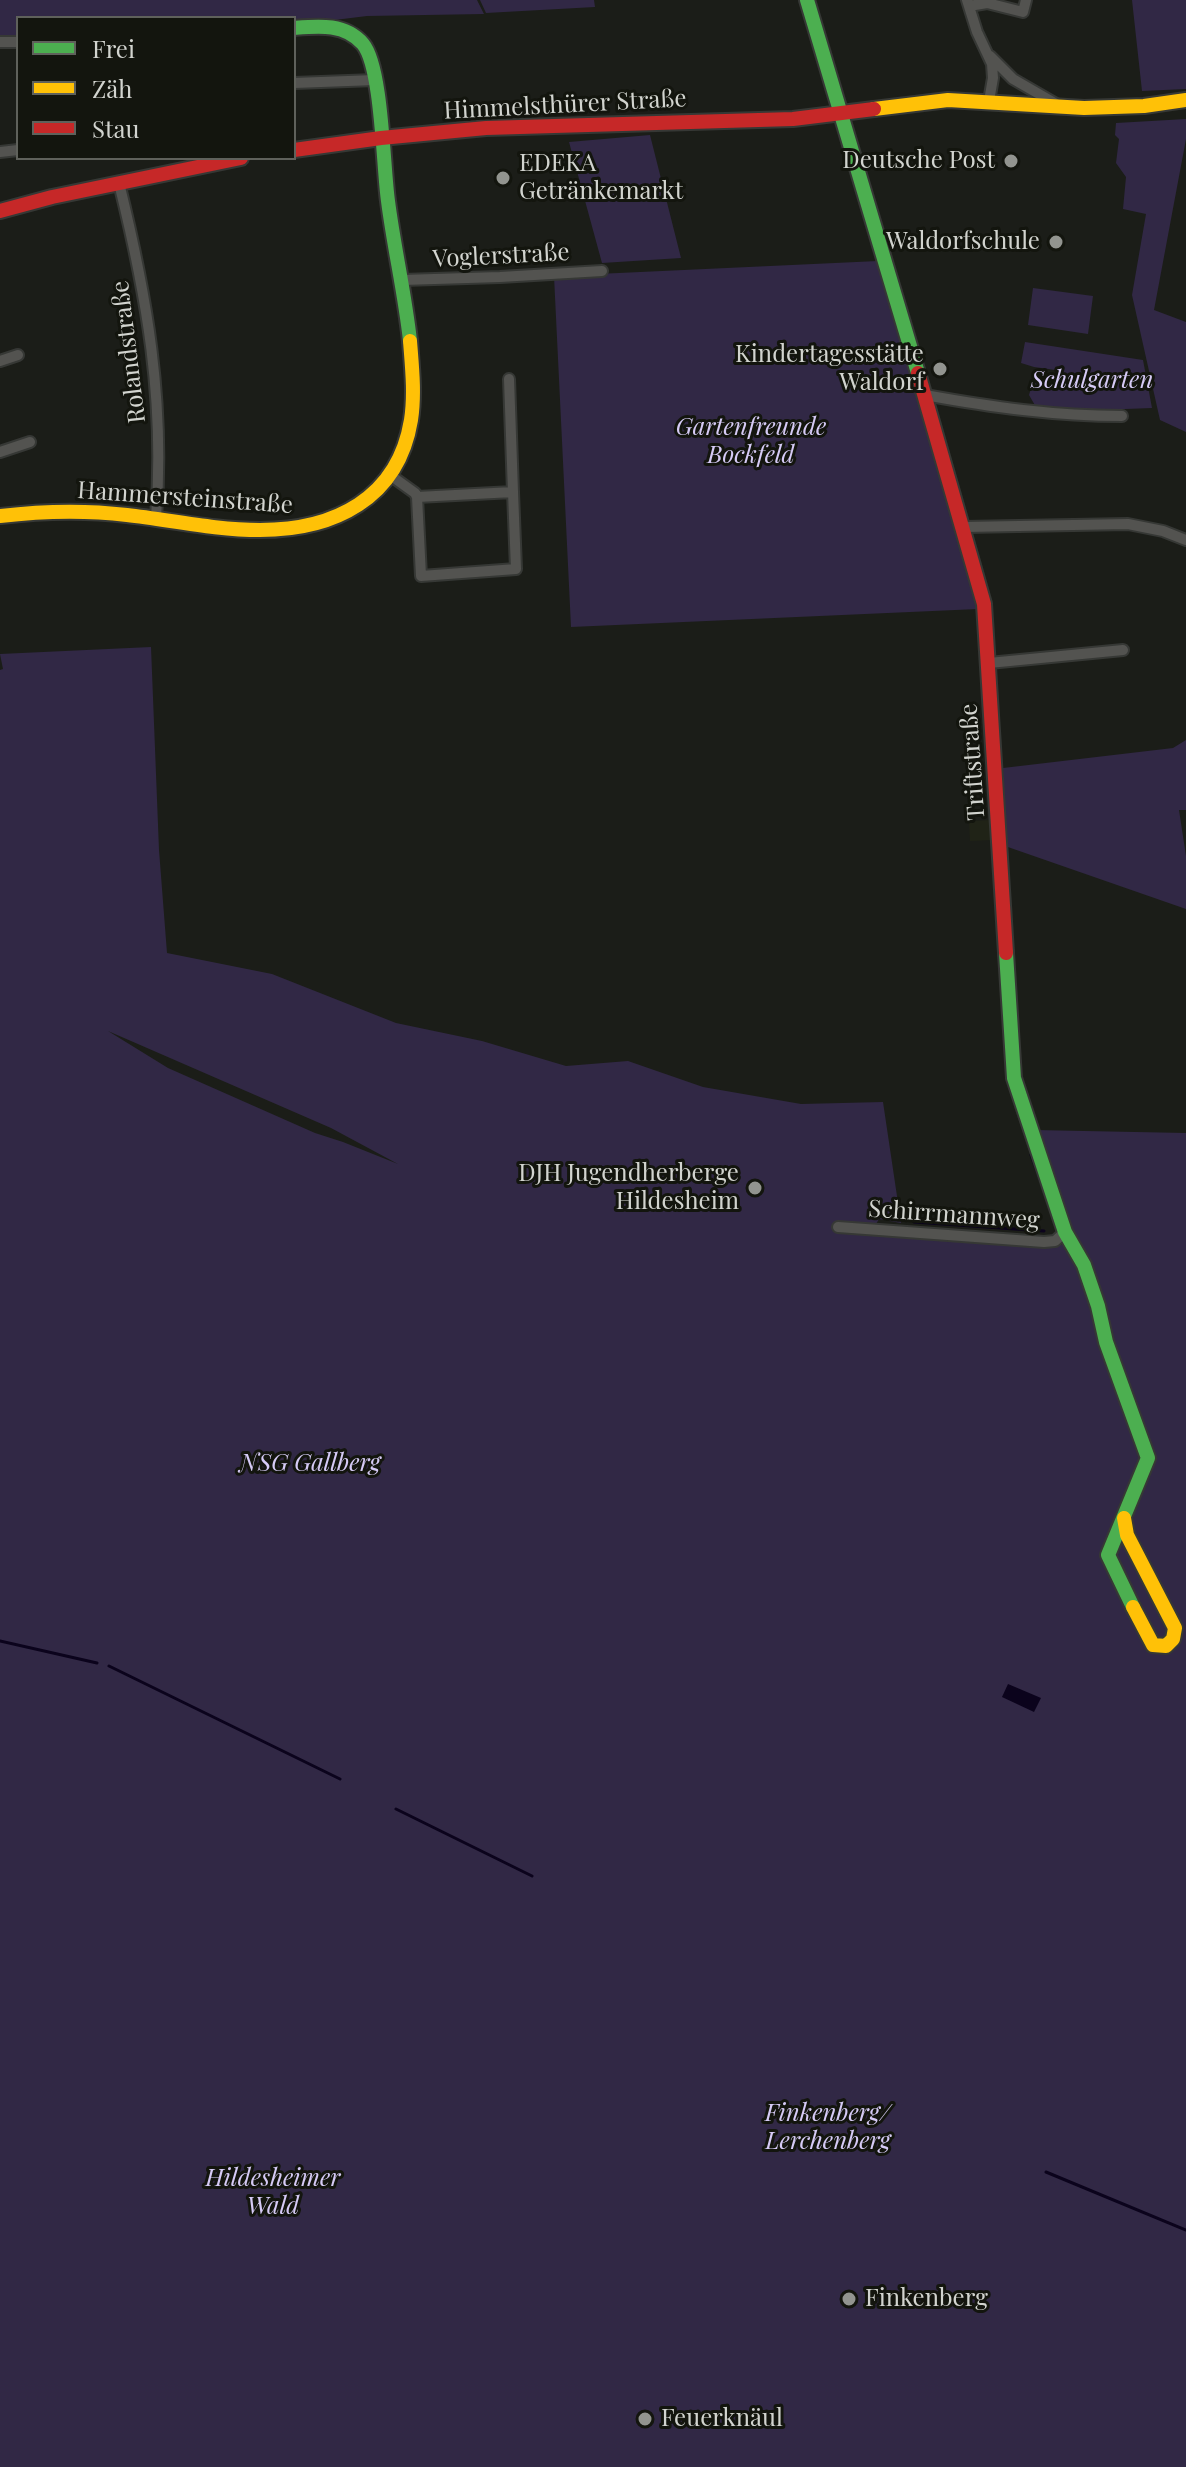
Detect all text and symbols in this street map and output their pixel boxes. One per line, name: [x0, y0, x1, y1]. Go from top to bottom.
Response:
legend: [16, 16, 296, 160]
text: Frei: [92, 32, 135, 64]
text: Zäh: [92, 72, 132, 104]
street label: Himmelsthürer Straße: [443, 84, 687, 126]
text: Stau: [92, 112, 139, 144]
place label: Deutsche Post: [842, 147, 995, 175]
place label: EDEKA Getränkemarkt: [519, 150, 683, 206]
marker: Deutsche Post: [1002, 152, 1020, 170]
marker: EDEKA Getränkemarkt: [494, 169, 512, 187]
place label: Waldorfschule: [886, 228, 1040, 256]
marker: Waldorfschule: [1047, 233, 1065, 251]
street label: Voglerstraße: [432, 238, 570, 274]
street label: Rolandstraße: [106, 279, 152, 425]
place label: Kindertagesstätte Waldorf: [735, 341, 924, 397]
marker: Kindertagesstätte Waldorf: [931, 360, 949, 378]
park label: Schulgarten: [1031, 367, 1153, 395]
park label: Gartenfreunde Bockfeld: [676, 414, 826, 470]
street label: Hammersteinstraße: [76, 476, 294, 520]
street label: Triftstraße: [955, 703, 991, 821]
place label: DJH Jugendherberge Hildesheim: [518, 1160, 739, 1216]
marker: DJH Jugendherberge Hildesheim: [746, 1179, 764, 1197]
street label: Schirrmannweg: [867, 1195, 1041, 1235]
park label: NSG Gallberg: [240, 1450, 380, 1478]
park label: Finkenberg/ Lerchenberg: [765, 2100, 891, 2156]
park label: Hildesheimer Wald: [205, 2165, 341, 2221]
place label: Finkenberg: [865, 2285, 988, 2313]
marker: Finkenberg: [840, 2290, 858, 2308]
place label: Feuerknäul: [661, 2405, 783, 2433]
marker: Feuerknäul: [636, 2410, 654, 2428]

